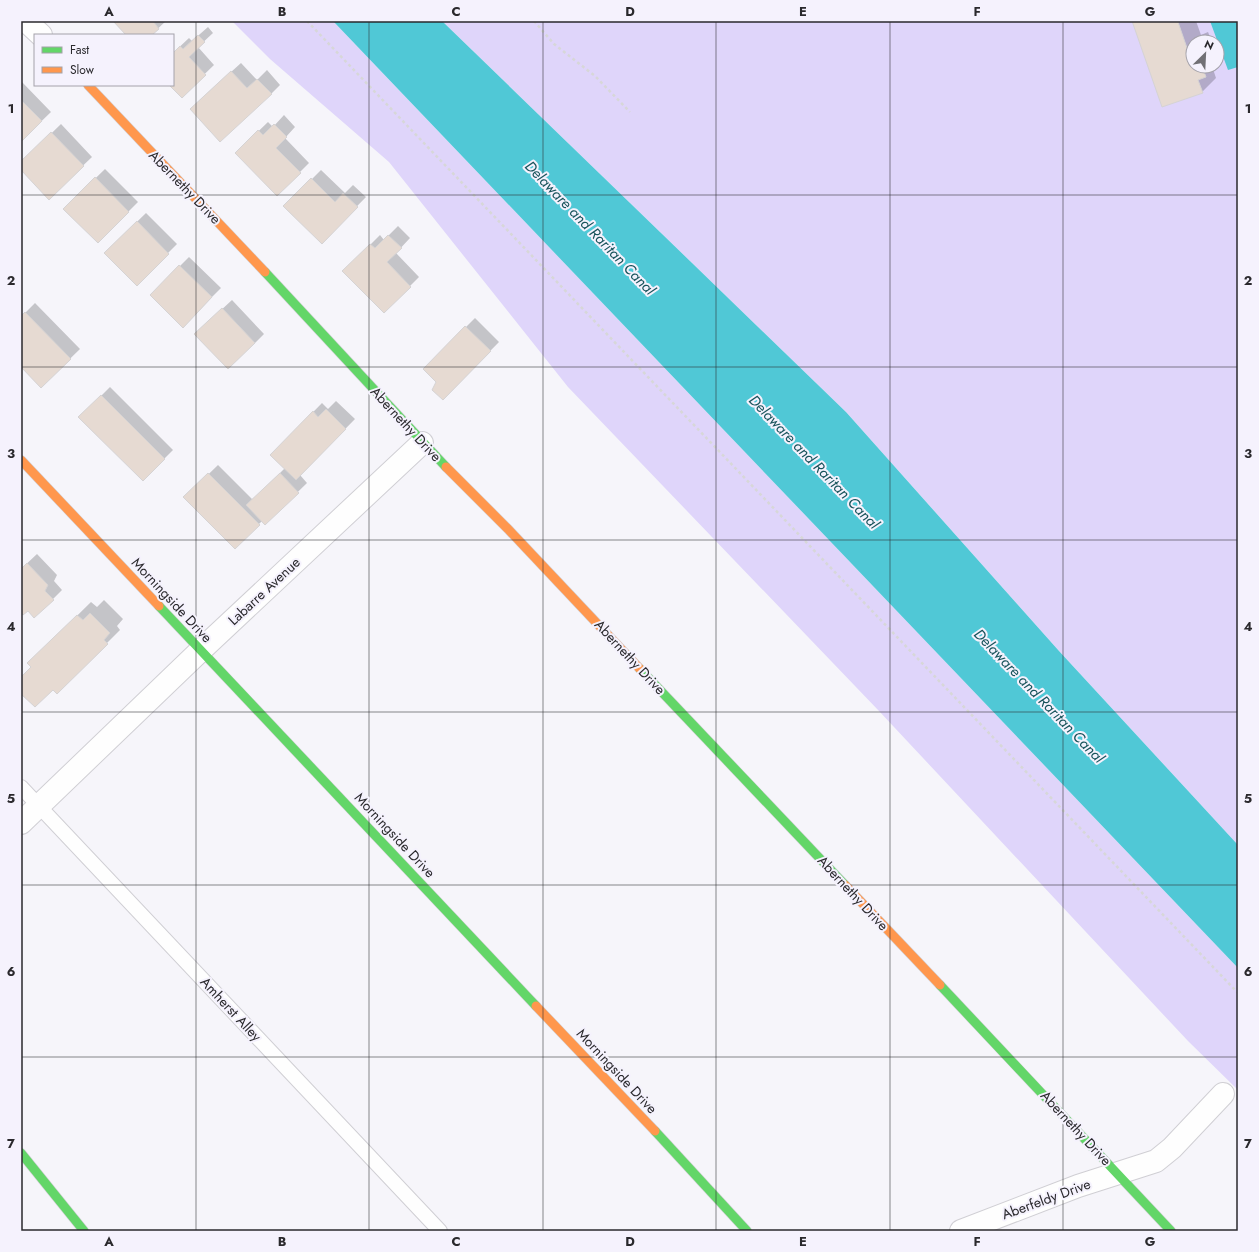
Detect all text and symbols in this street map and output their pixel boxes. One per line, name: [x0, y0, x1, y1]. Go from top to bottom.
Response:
text: A: [103, 2, 114, 21]
text: B: [278, 2, 287, 21]
text: C: [451, 2, 461, 21]
text: D: [625, 2, 635, 21]
text: E: [799, 2, 807, 21]
text: F: [973, 2, 981, 21]
text: G: [1145, 2, 1156, 21]
legend: [34, 34, 174, 86]
north arrow: [1185, 34, 1225, 74]
text: N: [1202, 36, 1216, 54]
text: Fast: [70, 41, 89, 59]
text: Slow: [70, 61, 95, 79]
text: 1: [8, 99, 14, 118]
text: 1: [1245, 99, 1251, 118]
street label: Abernethy Drive: [144, 146, 226, 228]
water label: Delaware and Raritan Canal: [520, 156, 661, 301]
text: 2: [7, 271, 15, 290]
text: 2: [1244, 271, 1252, 290]
street label: Abernethy Drive: [366, 382, 446, 466]
water label: Delaware and Raritan Canal: [744, 390, 885, 535]
text: 3: [7, 444, 15, 463]
text: 3: [1244, 444, 1252, 463]
street label: Labarre Avenue: [223, 552, 305, 630]
street label: Morningside Drive: [127, 553, 217, 647]
street label: Abernethy Drive: [590, 615, 670, 699]
text: 4: [6, 617, 16, 636]
text: 4: [1243, 617, 1253, 636]
water label: Delaware and Raritan Canal: [969, 624, 1110, 769]
street label: Morningside Drive: [350, 788, 440, 882]
text: 5: [7, 789, 15, 808]
text: 5: [1244, 789, 1252, 808]
street label: Abernethy Drive: [813, 851, 893, 935]
text: 6: [7, 962, 16, 981]
text: 6: [1244, 962, 1253, 981]
street label: Amherst Alley: [196, 972, 267, 1046]
street label: Morningside Drive: [572, 1024, 662, 1118]
street label: Abernethy Drive: [1036, 1086, 1116, 1170]
text: 7: [7, 1134, 15, 1153]
text: 7: [1244, 1134, 1252, 1153]
street label: Aberfeldy Drive: [999, 1174, 1093, 1224]
text: A: [103, 1232, 114, 1251]
text: B: [278, 1232, 287, 1251]
text: C: [451, 1232, 461, 1251]
text: D: [625, 1232, 635, 1251]
text: E: [799, 1232, 807, 1251]
text: F: [973, 1232, 981, 1251]
text: G: [1145, 1232, 1156, 1251]

